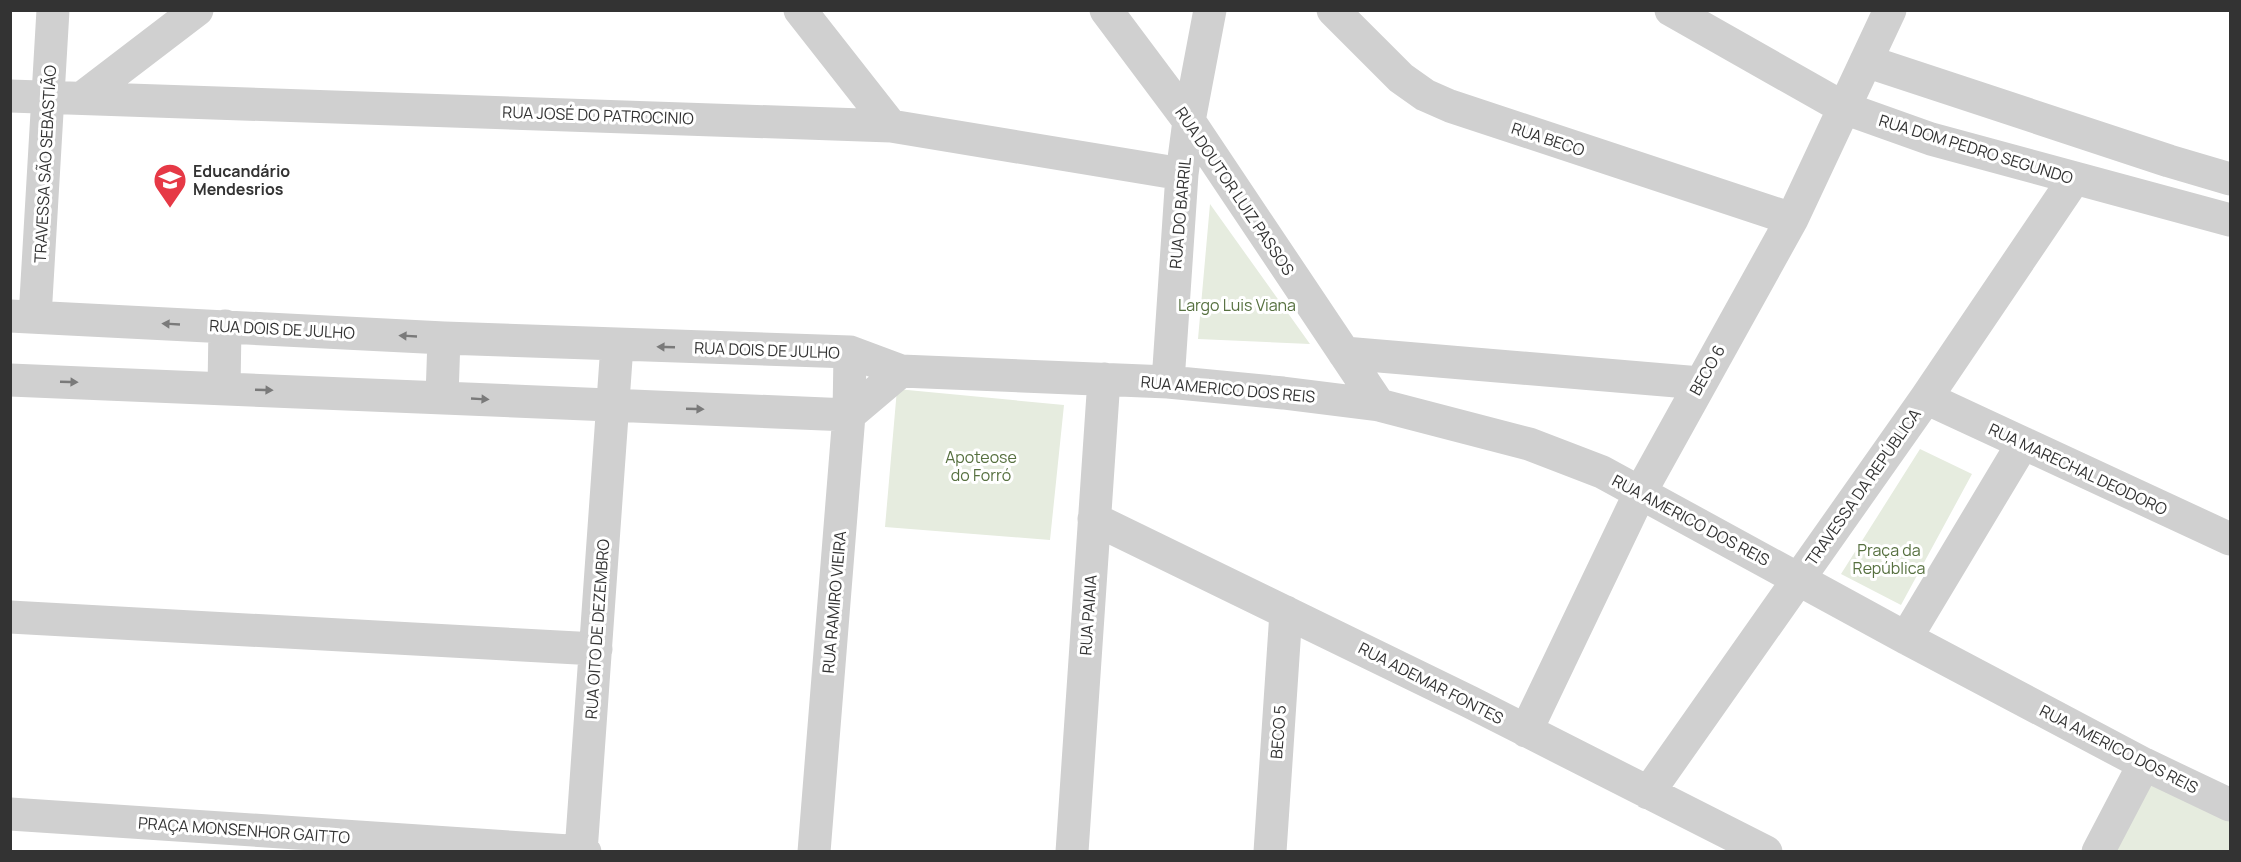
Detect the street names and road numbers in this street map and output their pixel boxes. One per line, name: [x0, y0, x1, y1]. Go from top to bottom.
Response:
street label: TRAVESSA SÃO SEBASTIÃO: [29, 64, 61, 263]
street label: RUA JOSÉ DO PATROCINIO: [502, 101, 695, 129]
street label: RUA DOUTOR LUIZ PASSOS: [1170, 103, 1300, 279]
street label: RUA DOM PEDRO SEGUNDO: [1876, 109, 2076, 189]
street label: RUA BECO: [1509, 117, 1588, 161]
street label: RUA DO BARRIL: [1164, 156, 1196, 270]
street label: RUA DOIS DE JULHO: [209, 314, 356, 344]
street label: RUA DOIS DE JULHO: [694, 336, 841, 364]
street label: BECO 6: [1684, 341, 1730, 399]
street label: RUA AMERICO DOS REIS: [1140, 370, 1316, 408]
street label: TRAVESSA DA REPÚBLICA: [1800, 404, 1926, 570]
street label: RUA MARECHAL DEODORO: [1985, 418, 2171, 520]
street label: RUA AMERICO DOS REIS: [1609, 469, 1774, 571]
street label: RUA RAMIRO VIEIRA: [817, 530, 851, 674]
street label: RUA OITO DE DEZEMBRO: [580, 538, 614, 720]
street label: RUA PAIAIA: [1074, 574, 1102, 656]
street label: RUA ADEMAR FONTES: [1355, 637, 1507, 729]
street label: RUA AMERICO DOS REIS: [2036, 699, 2202, 799]
street label: BECO 5: [1265, 704, 1291, 760]
street label: PRAÇA MONSENHOR GAITTO: [137, 812, 351, 848]

